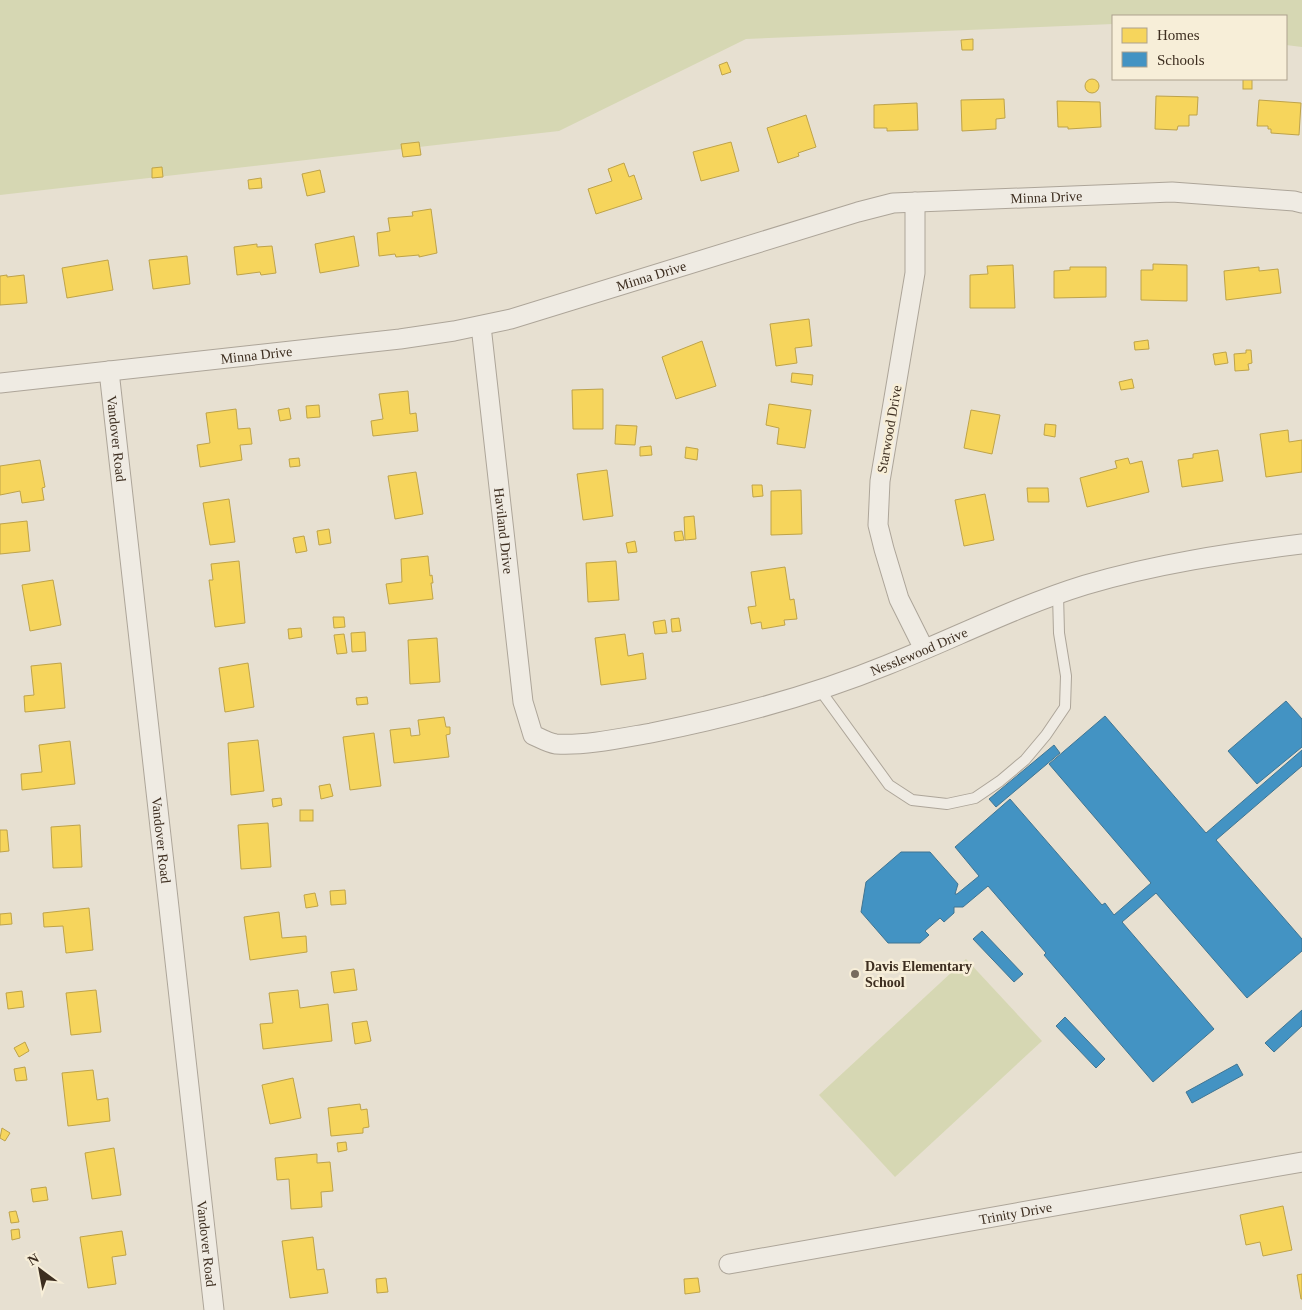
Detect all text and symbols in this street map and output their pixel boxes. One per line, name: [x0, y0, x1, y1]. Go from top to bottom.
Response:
legend: [1112, 15, 1287, 80]
text: Homes: [1157, 27, 1200, 43]
text: Schools: [1157, 52, 1205, 68]
street label: Minna Drive: [1010, 189, 1083, 206]
street label: Minna Drive: [615, 258, 688, 294]
street label: Minna Drive: [220, 344, 293, 367]
street label: Starwood Drive: [874, 384, 905, 474]
street label: Vandover Road: [104, 395, 128, 483]
street label: Haviland Drive: [491, 487, 516, 575]
street label: Nesslewood Drive: [868, 625, 970, 679]
street label: Vandover Road: [149, 796, 173, 884]
place label: Davis Elementary School: [865, 959, 972, 990]
marker: Davis Elementary School: [849, 968, 861, 980]
street label: Vandover Road: [194, 1200, 218, 1288]
street label: Trinity Drive: [978, 1200, 1053, 1227]
north arrow: [15, 1245, 65, 1295]
text: N: [25, 1250, 42, 1268]

